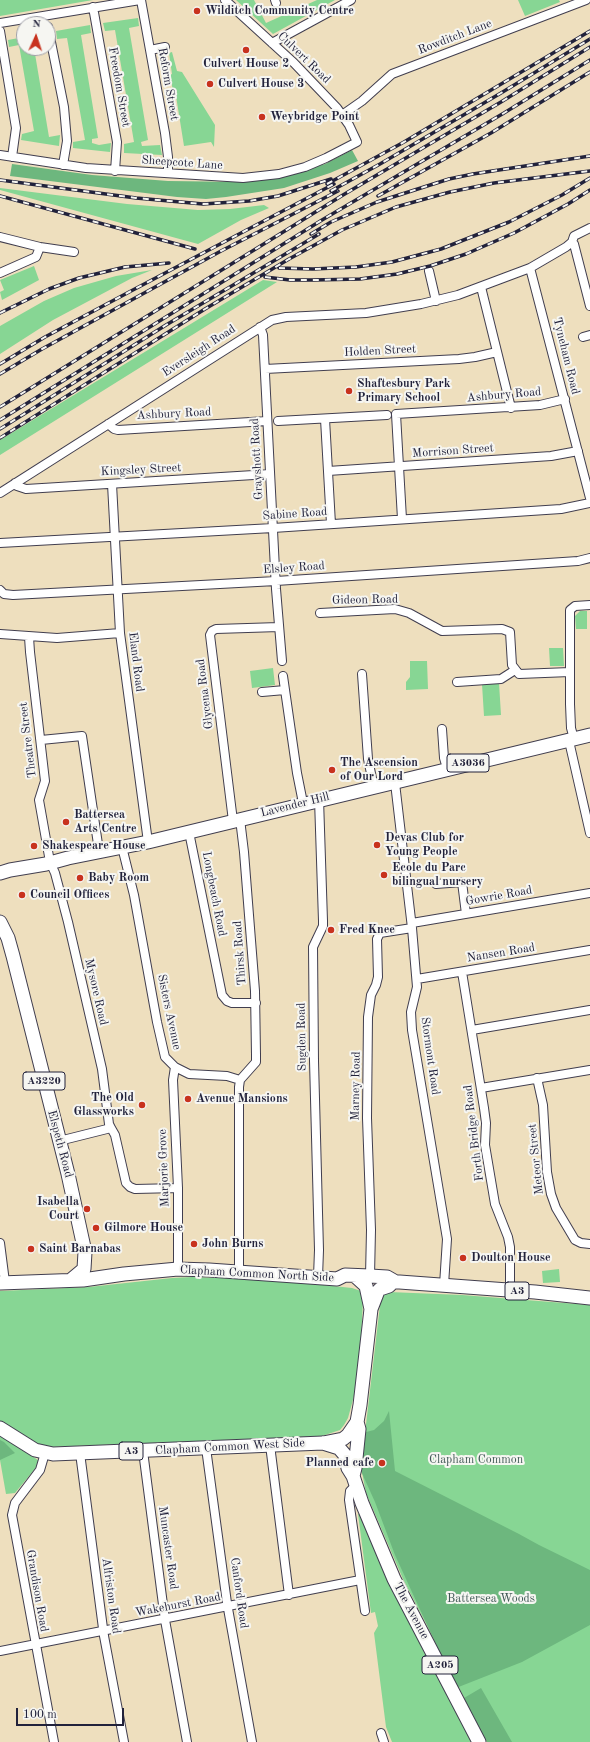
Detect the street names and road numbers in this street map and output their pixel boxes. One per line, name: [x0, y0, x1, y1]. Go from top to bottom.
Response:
street label: Rowditch Lane: [416, 16, 494, 58]
street label: Culvert Road: [274, 29, 334, 87]
street label: Freedom Street: [105, 46, 133, 128]
street label: Reform Street: [155, 46, 181, 122]
street label: Sheepcote Lane: [141, 153, 223, 173]
street label: Tyneham Road: [549, 316, 583, 396]
street label: Eversleigh Road: [160, 322, 238, 380]
street label: Holden Street: [344, 342, 416, 360]
street label: Ashbury Road: [466, 385, 542, 405]
street label: Ashbury Road: [136, 405, 212, 423]
street label: Grayshott Road: [248, 418, 266, 500]
street label: Morrison Street: [412, 441, 494, 461]
street label: Kingsley Street: [100, 461, 182, 479]
street label: Sabine Road: [262, 505, 328, 523]
street label: Elsley Road: [263, 559, 325, 577]
street label: Gideon Road: [332, 592, 398, 608]
street label: Eland Road: [125, 631, 147, 693]
street label: Glycena Road: [194, 658, 216, 730]
street label: Theatre Street: [16, 701, 40, 779]
road number: A3036: [447, 754, 489, 772]
street label: Lavender Hill: [259, 789, 331, 821]
street label: Longbeach Road: [199, 850, 229, 938]
street label: Gowrie Road: [465, 883, 533, 909]
street label: Thirsk Road: [231, 920, 249, 986]
street label: Nansen Road: [466, 940, 536, 966]
street label: Mysore Road: [81, 957, 111, 1027]
street label: Sisters Avenue: [154, 973, 184, 1051]
street label: Sugden Road: [294, 1003, 310, 1071]
street label: Stormont Road: [417, 1016, 443, 1096]
street label: Marney Road: [348, 1051, 364, 1121]
road number: A3220: [23, 1072, 65, 1090]
street label: Forth Bridge Road: [461, 1084, 487, 1182]
street label: Elspeth Road: [44, 1109, 76, 1179]
street label: Meteor Street: [525, 1123, 547, 1195]
street label: Marjorie Grove: [155, 1129, 173, 1207]
street label: Clapham Common North Side: [180, 1263, 334, 1285]
road number: A3: [505, 1282, 529, 1300]
street label: Clapham Common West Side: [155, 1436, 305, 1458]
road number: A3: [119, 1442, 143, 1460]
street label: Muncaster Road: [155, 1505, 181, 1591]
street label: Grandison Road: [23, 1549, 51, 1633]
street label: Alfriston Road: [99, 1557, 123, 1635]
street label: Canford Road: [227, 1557, 251, 1629]
street label: The Avenue: [390, 1580, 432, 1642]
street label: Wakehurst Road: [134, 1590, 222, 1620]
road number: A205: [422, 1656, 458, 1674]

